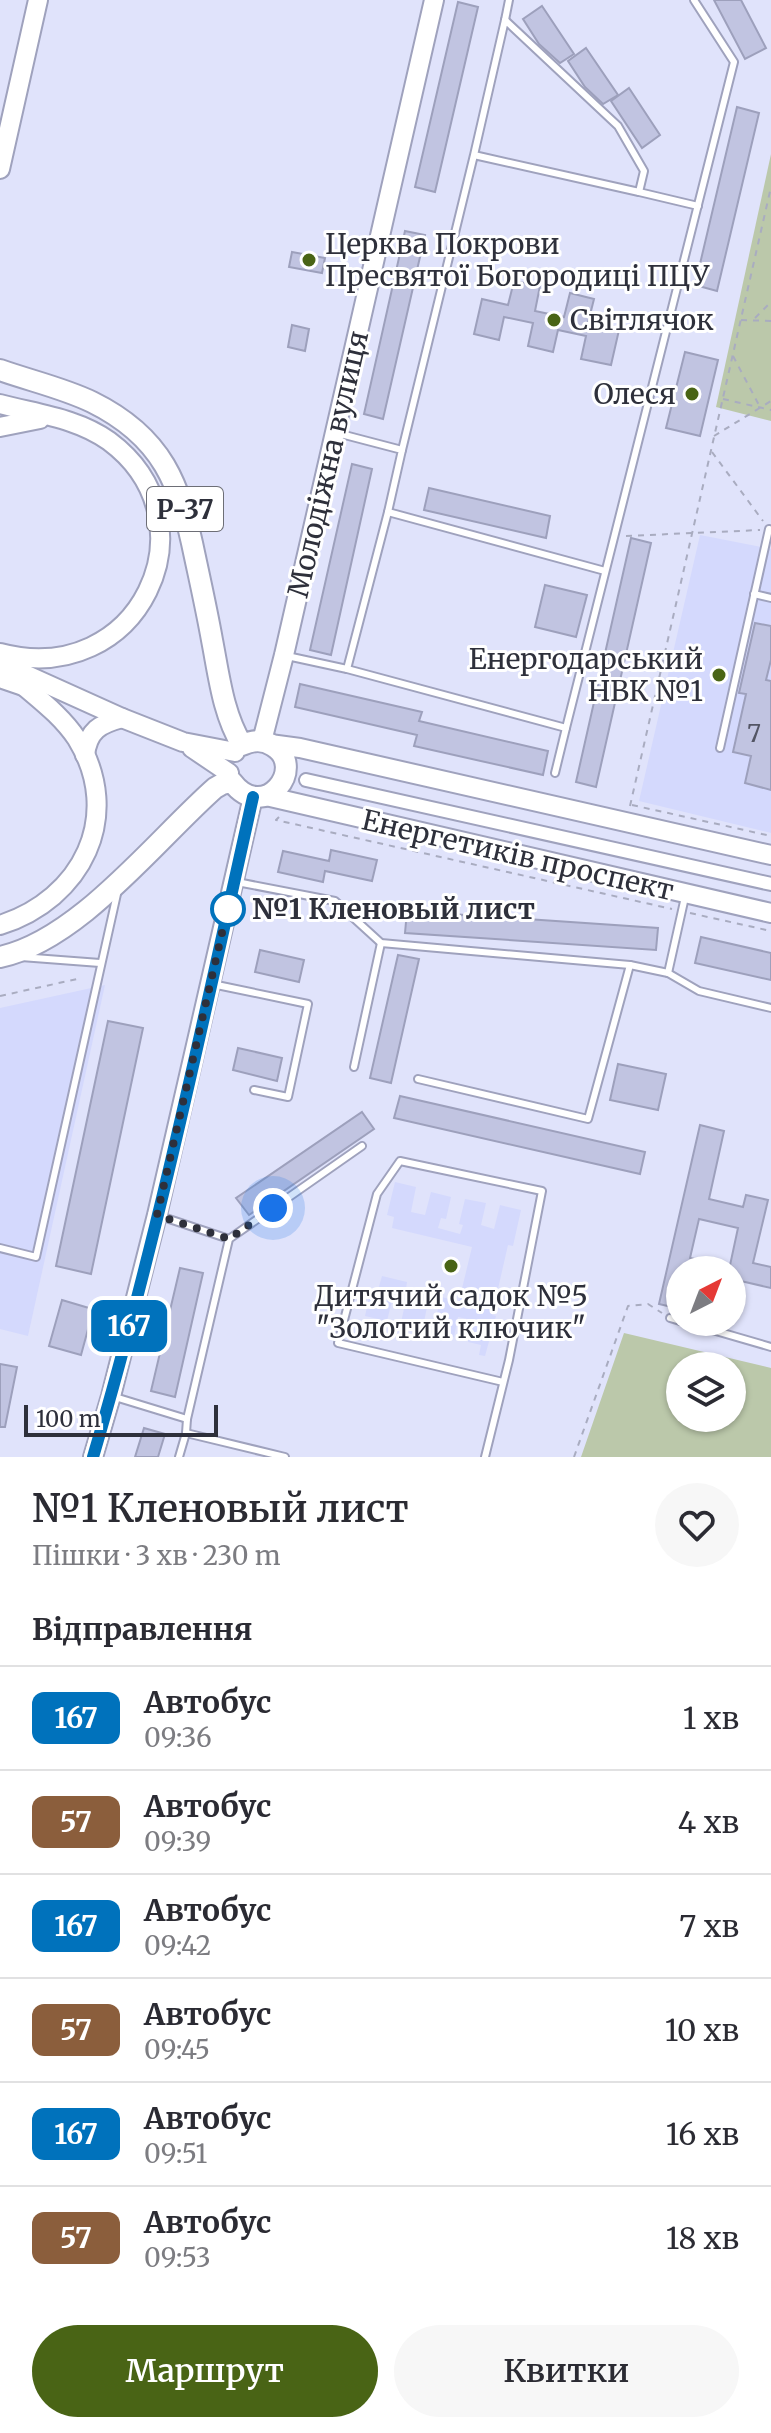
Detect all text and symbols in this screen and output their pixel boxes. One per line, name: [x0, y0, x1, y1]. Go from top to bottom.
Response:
place label: Церква Покрови Пресвятої Богородиці ПЦУ: [325, 226, 710, 294]
marker: Церква Покрови Пресвятої Богородиці ПЦУ: [300, 251, 318, 269]
place label: Світлячок: [570, 302, 714, 338]
marker: Світлячок: [545, 311, 563, 329]
street label: Молодіжна вулиця: [280, 327, 376, 601]
place label: Олеся: [594, 376, 676, 412]
marker: Олеся: [683, 385, 701, 403]
road number: Р-37: [147, 487, 223, 531]
place label: Енергодарський НВК №1: [469, 641, 703, 709]
marker: Енергодарський НВК №1: [710, 666, 728, 684]
house number: 7: [747, 718, 761, 749]
street label: Енергетиків проспект: [359, 802, 677, 908]
place label: №1 Кленовый лист: [252, 891, 535, 927]
marker: №1 Кленовый лист: [211, 892, 245, 926]
your location: [253, 1188, 293, 1228]
north arrow: [666, 1256, 746, 1336]
map controls: [666, 1256, 746, 1432]
marker: Дитячий садок №5 "Золотий ключик": [442, 1257, 460, 1275]
place label: Дитячий садок №5 "Золотий ключик": [314, 1278, 588, 1346]
line badge: 167: [83, 1300, 175, 1352]
text: 167: [107, 1308, 151, 1344]
button: layers: [666, 1352, 746, 1432]
scale bar: [24, 1401, 218, 1437]
text: 100 m: [36, 1405, 101, 1433]
button: heart: [655, 1483, 739, 1567]
text: №1 Кленовый лист: [32, 1485, 409, 1532]
text: Пішки · 3 хв · 230 m: [32, 1539, 281, 1572]
text: Відправлення: [32, 1610, 252, 1648]
text: Автобус: [144, 1683, 271, 1721]
text: 1 хв: [683, 1699, 739, 1737]
text: 167: [54, 1700, 98, 1736]
text: 09:36: [144, 1721, 212, 1754]
text: Автобус: [144, 1787, 271, 1825]
text: 4 хв: [678, 1803, 739, 1841]
text: 57: [60, 1804, 92, 1840]
text: 09:39: [144, 1825, 211, 1858]
text: Автобус: [144, 1891, 271, 1929]
text: 7 хв: [679, 1907, 739, 1945]
text: 167: [54, 1908, 98, 1944]
text: 09:42: [144, 1929, 211, 1962]
text: Автобус: [144, 1995, 271, 2033]
text: 10 хв: [665, 2011, 739, 2049]
text: 57: [60, 2012, 92, 2048]
text: 09:45: [144, 2033, 210, 2066]
text: Автобус: [144, 2099, 271, 2137]
text: 16 хв: [666, 2115, 739, 2153]
text: 167: [54, 2116, 98, 2152]
text: 09:51: [144, 2137, 207, 2170]
text: Автобус: [144, 2203, 271, 2241]
text: 18 хв: [666, 2219, 739, 2257]
text: 57: [60, 2220, 92, 2256]
text: 09:53: [144, 2241, 211, 2274]
button: Маршрут: [32, 2325, 378, 2417]
button: Квитки: [394, 2325, 739, 2417]

